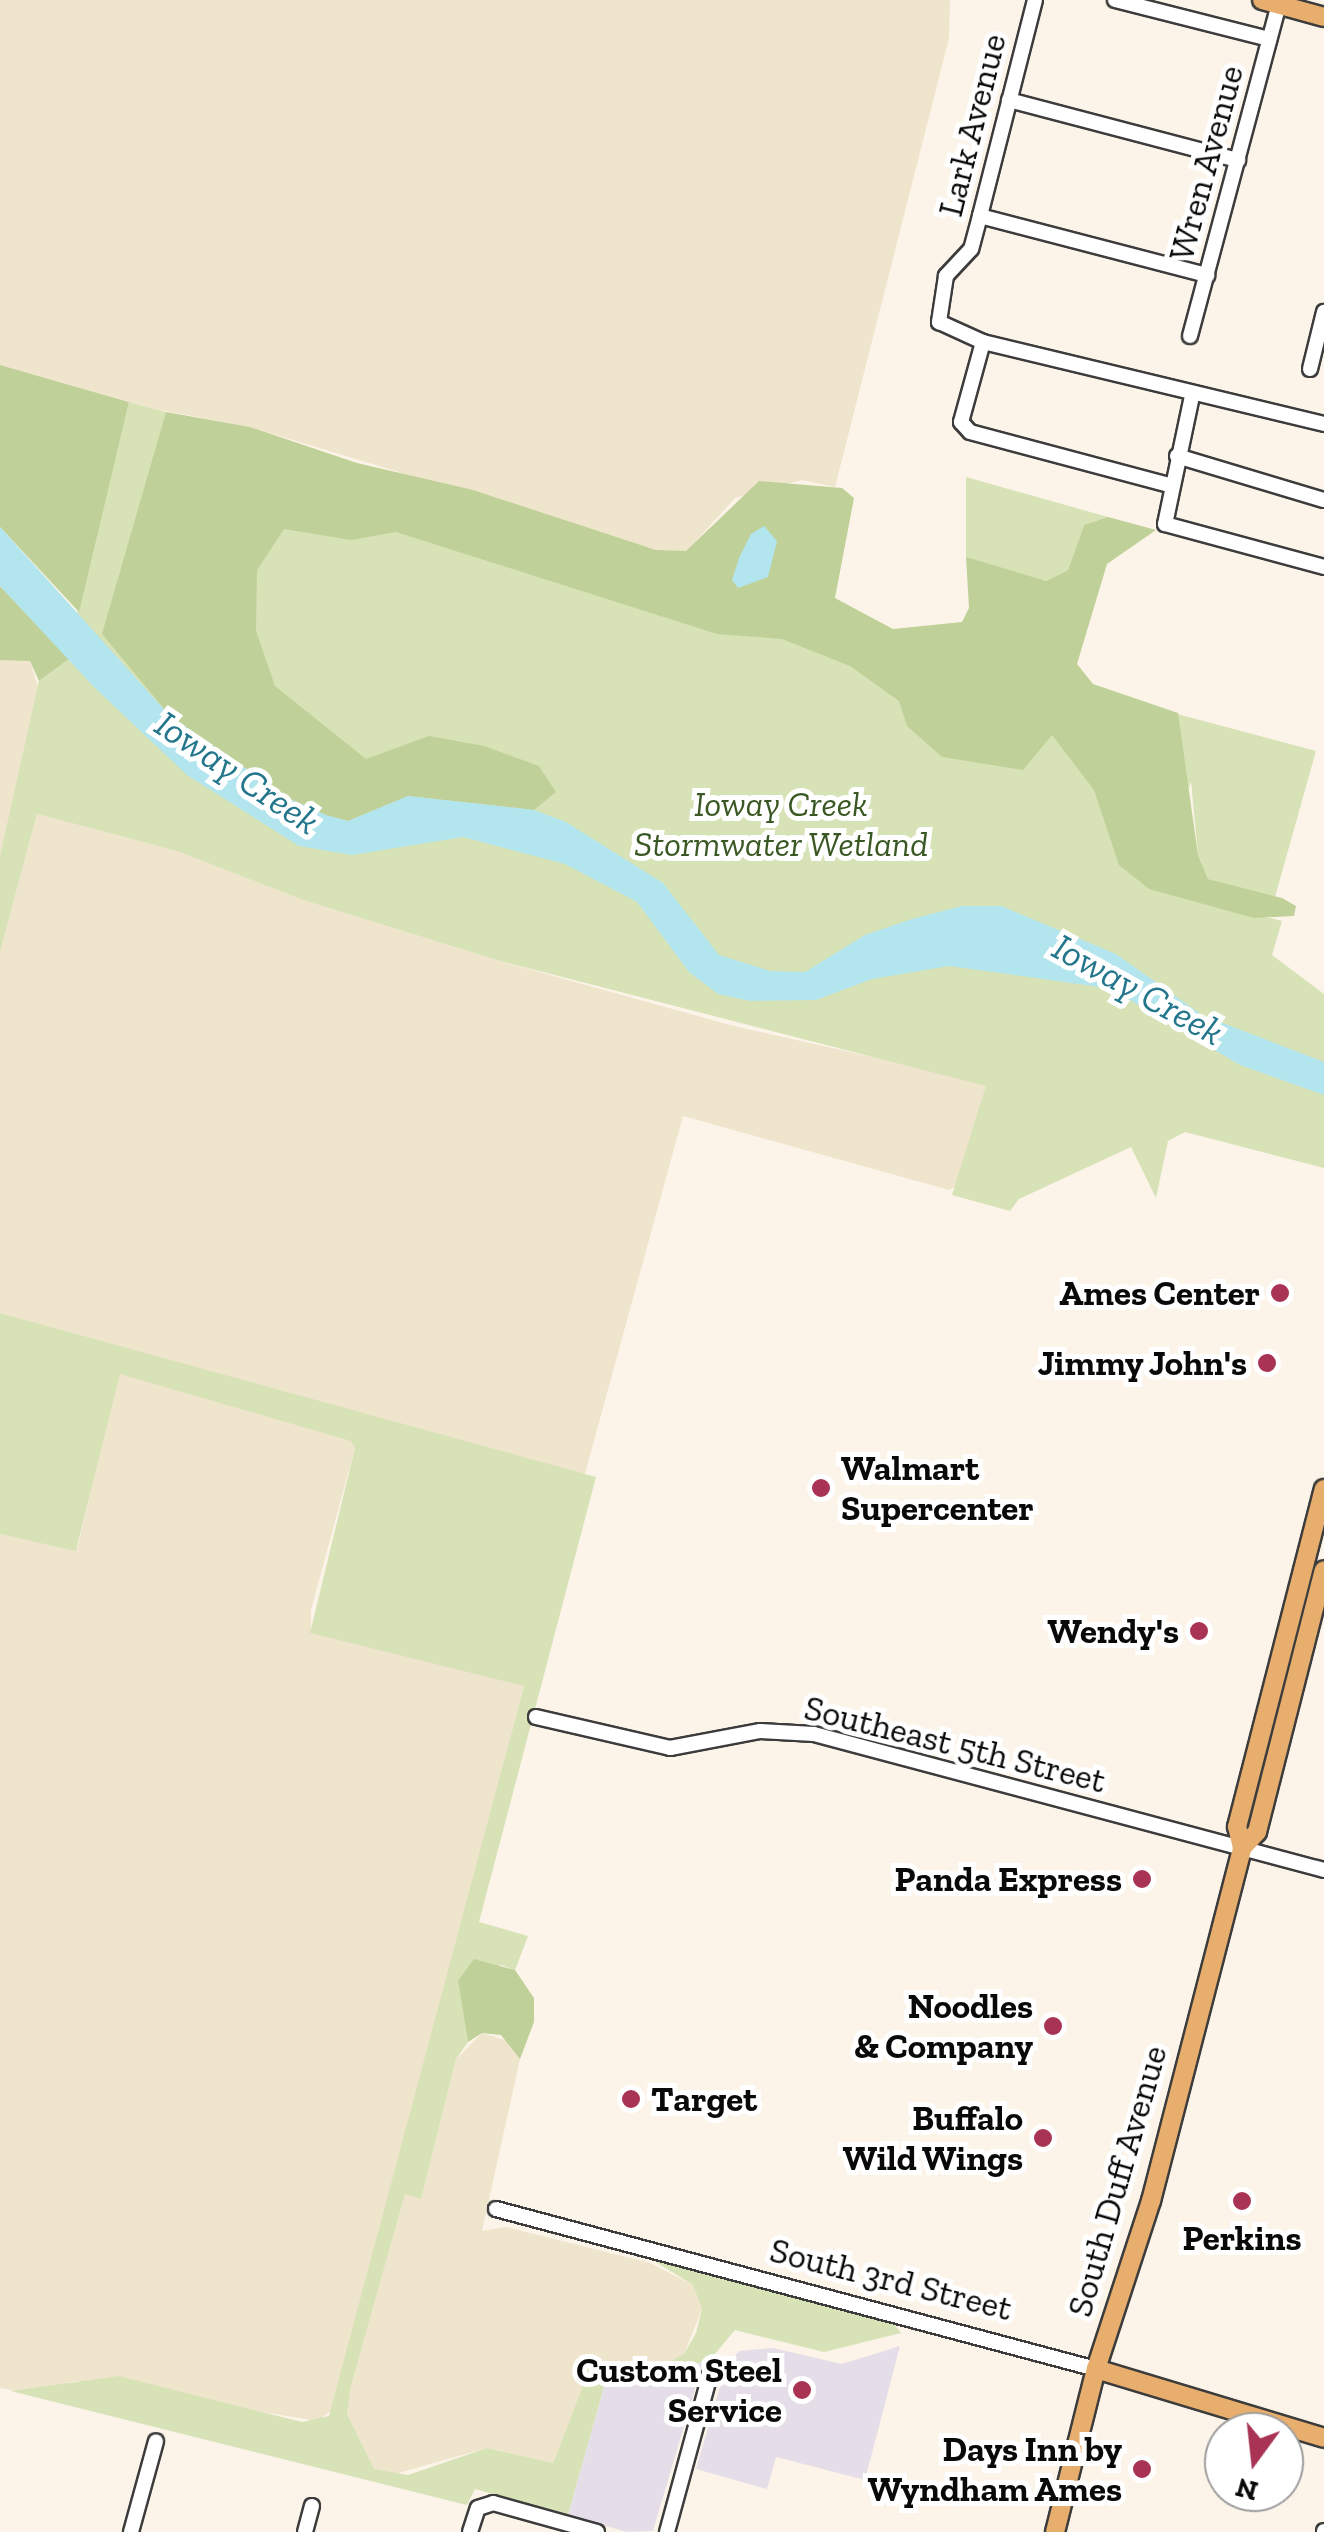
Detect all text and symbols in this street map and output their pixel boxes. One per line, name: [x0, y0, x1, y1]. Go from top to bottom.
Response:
street label: Lark Avenue: [929, 29, 1015, 221]
street label: Wren Avenue: [1160, 60, 1252, 266]
water label: Ioway Creek: [146, 701, 328, 845]
park label: Ioway Creek Stormwater Wetland: [633, 783, 929, 865]
water label: Ioway Creek: [1045, 924, 1231, 1056]
place label: Ames Center: [1059, 1272, 1260, 1314]
marker: Ames Center: [1269, 1282, 1291, 1304]
place label: Jimmy John's: [1036, 1342, 1247, 1384]
marker: Jimmy John's: [1256, 1352, 1278, 1374]
place label: Walmart Supercenter: [841, 1447, 1034, 1529]
marker: Walmart Supercenter: [810, 1477, 832, 1499]
place label: Wendy's: [1047, 1610, 1179, 1652]
marker: Wendy's: [1188, 1620, 1210, 1642]
street label: Southeast 5th Street: [800, 1686, 1110, 1802]
place label: Panda Express: [895, 1858, 1122, 1900]
marker: Panda Express: [1131, 1868, 1153, 1890]
place label: Noodles & Company: [854, 1985, 1033, 2067]
marker: Noodles & Company: [1042, 2015, 1064, 2037]
street label: South Duff Avenue: [1058, 2040, 1176, 2322]
place label: Target: [651, 2078, 757, 2120]
marker: Target: [620, 2088, 642, 2110]
place label: Buffalo Wild Wings: [841, 2097, 1023, 2179]
marker: Buffalo Wild Wings: [1032, 2127, 1054, 2149]
marker: Perkins: [1231, 2190, 1253, 2212]
place label: Perkins: [1182, 2217, 1302, 2259]
street label: South 3rd Street: [766, 2229, 1016, 2329]
place label: Custom Steel Service: [576, 2349, 782, 2431]
marker: Custom Steel Service: [791, 2379, 813, 2401]
north arrow: [1204, 2412, 1304, 2512]
place label: Days Inn by Wyndham Ames: [867, 2428, 1122, 2510]
marker: Days Inn by Wyndham Ames: [1131, 2458, 1153, 2480]
text: N: [1232, 2471, 1261, 2508]

